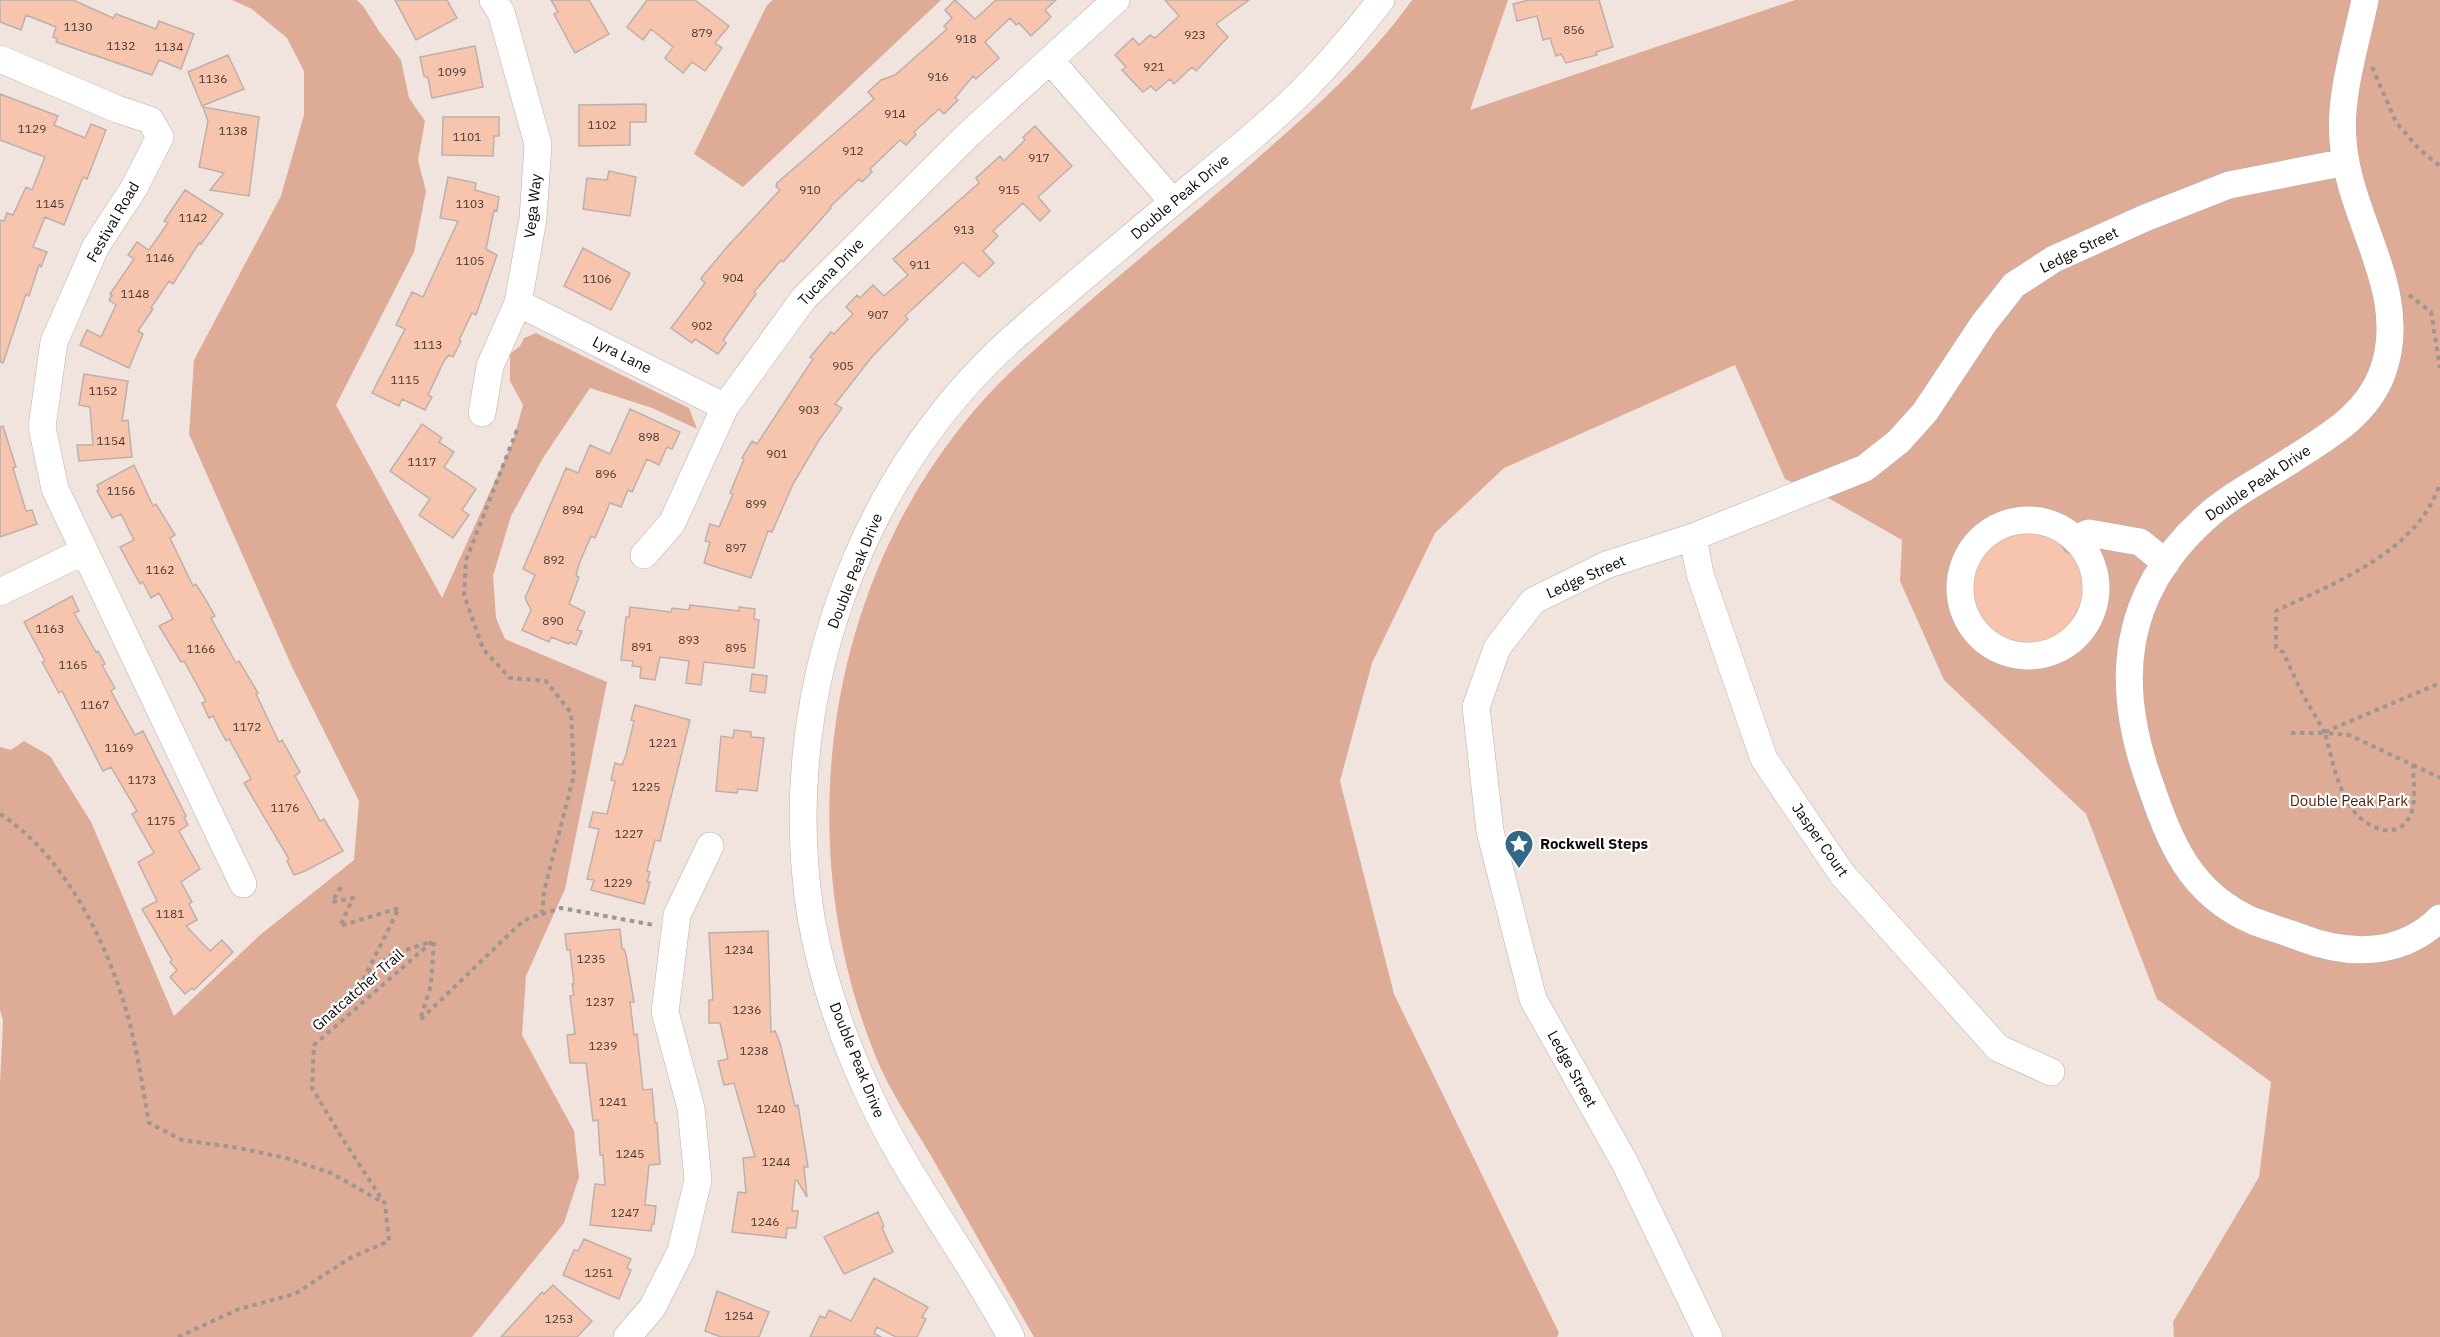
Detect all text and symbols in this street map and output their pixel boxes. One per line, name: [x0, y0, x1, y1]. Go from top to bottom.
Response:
house number: 1130: [64, 19, 92, 34]
house number: 856: [1563, 22, 1585, 37]
house number: 879: [691, 25, 713, 40]
house number: 923: [1184, 27, 1206, 42]
house number: 918: [955, 31, 977, 46]
house number: 1132: [107, 38, 135, 53]
house number: 1134: [155, 39, 183, 54]
house number: 921: [1143, 59, 1165, 74]
house number: 1099: [438, 64, 466, 79]
house number: 916: [927, 69, 949, 84]
house number: 1136: [199, 71, 227, 86]
house number: 914: [884, 106, 906, 121]
house number: 1102: [588, 117, 616, 132]
house number: 1129: [18, 121, 46, 136]
house number: 1138: [219, 123, 247, 138]
house number: 1101: [453, 129, 481, 144]
house number: 912: [842, 143, 864, 158]
house number: 917: [1028, 150, 1050, 165]
street label: Double Peak Drive: [1127, 150, 1233, 243]
street label: Vega Way: [520, 172, 545, 239]
street label: Festival Road: [82, 178, 143, 265]
house number: 910: [799, 182, 821, 197]
house number: 915: [998, 182, 1020, 197]
house number: 1145: [36, 196, 64, 211]
house number: 1103: [456, 196, 484, 211]
house number: 1142: [179, 210, 207, 225]
house number: 913: [953, 222, 975, 237]
street label: Ledge Street: [2036, 222, 2121, 277]
street label: Tucana Drive: [794, 234, 868, 309]
house number: 1146: [146, 250, 174, 265]
house number: 1105: [456, 253, 484, 268]
house number: 911: [909, 257, 931, 272]
house number: 904: [722, 270, 744, 285]
house number: 1106: [583, 271, 611, 286]
house number: 1148: [121, 286, 149, 301]
house number: 907: [867, 307, 889, 322]
house number: 902: [691, 318, 713, 333]
street label: Lyra Lane: [590, 332, 655, 377]
house number: 1113: [414, 337, 442, 352]
house number: 905: [832, 358, 854, 373]
house number: 1115: [391, 372, 419, 387]
house number: 1152: [89, 383, 117, 398]
house number: 903: [798, 402, 820, 417]
house number: 898: [638, 429, 660, 444]
house number: 1154: [97, 433, 125, 448]
street label: Double Peak Drive: [2201, 440, 2314, 525]
house number: 901: [766, 446, 788, 461]
house number: 1117: [408, 454, 436, 469]
house number: 896: [595, 466, 617, 481]
house number: 1156: [107, 483, 135, 498]
house number: 899: [745, 496, 767, 511]
house number: 894: [562, 502, 584, 517]
street label: Double Peak Drive: [823, 510, 886, 631]
house number: 897: [725, 540, 747, 555]
street label: Ledge Street: [1543, 551, 1629, 603]
house number: 892: [543, 552, 565, 567]
house number: 1162: [146, 562, 174, 577]
house number: 890: [542, 613, 564, 628]
house number: 1163: [36, 621, 64, 636]
house number: 893: [678, 632, 700, 647]
house number: 891: [631, 639, 653, 654]
house number: 895: [725, 640, 747, 655]
house number: 1166: [187, 641, 215, 656]
house number: 1165: [59, 657, 87, 672]
house number: 1167: [81, 697, 109, 712]
house number: 1172: [233, 719, 261, 734]
house number: 1221: [649, 735, 677, 750]
house number: 1169: [105, 740, 133, 755]
house number: 1173: [128, 772, 156, 787]
house number: 1225: [632, 779, 660, 794]
park label: Double Peak Park: [2290, 791, 2408, 810]
street label: Jasper Court: [1788, 799, 1853, 880]
house number: 1176: [271, 800, 299, 815]
house number: 1175: [147, 813, 175, 828]
house number: 1227: [615, 826, 643, 841]
place icon: Rockwell Steps: [1503, 828, 1535, 870]
place label: Rockwell Steps: [1540, 834, 1649, 853]
house number: 1229: [604, 875, 632, 890]
house number: 1181: [156, 906, 184, 921]
house number: 1234: [725, 942, 753, 957]
street label: Gnatcatcher Trail: [308, 945, 407, 1035]
house number: 1235: [577, 951, 605, 966]
house number: 1237: [586, 994, 614, 1009]
street label: Double Peak Drive: [826, 999, 889, 1120]
house number: 1236: [733, 1002, 761, 1017]
street label: Ledge Street: [1544, 1027, 1601, 1111]
house number: 1239: [589, 1038, 617, 1053]
house number: 1238: [740, 1043, 768, 1058]
house number: 1241: [599, 1094, 627, 1109]
house number: 1240: [757, 1101, 785, 1116]
house number: 1245: [616, 1146, 644, 1161]
house number: 1244: [762, 1154, 790, 1169]
house number: 1247: [611, 1205, 639, 1220]
house number: 1246: [751, 1214, 779, 1229]
house number: 1251: [585, 1265, 613, 1280]
house number: 1254: [725, 1308, 753, 1323]
house number: 1253: [545, 1311, 573, 1326]

